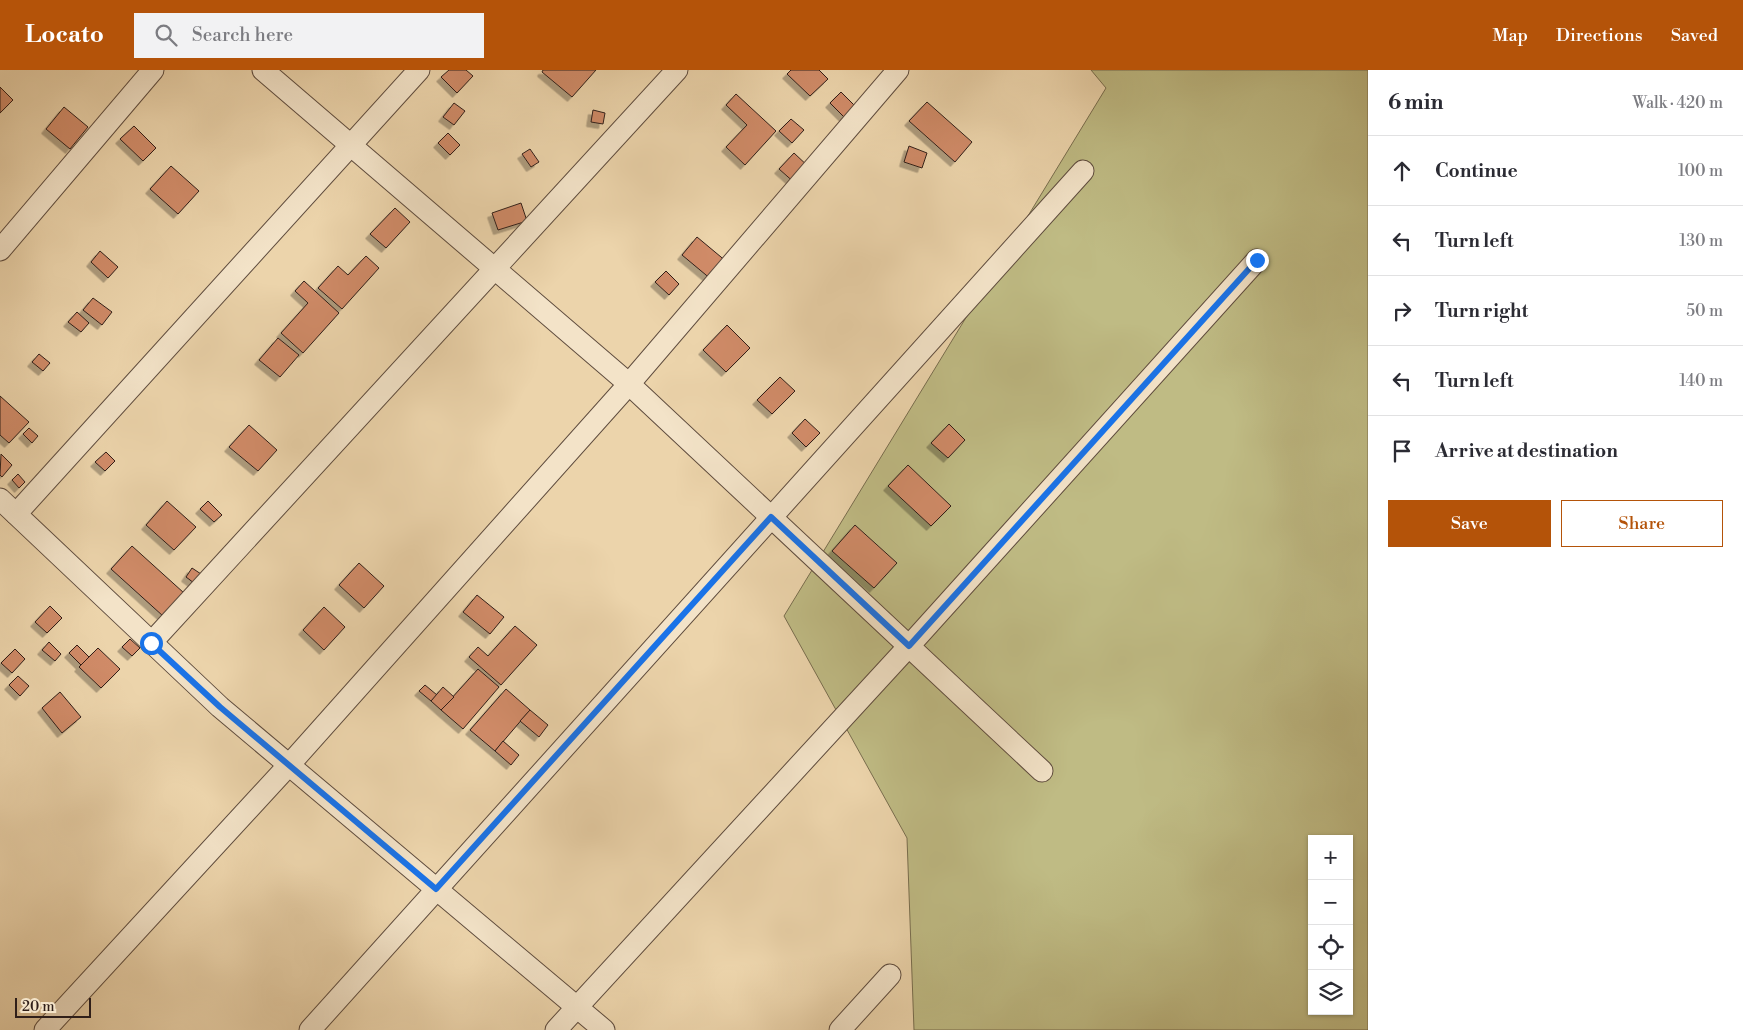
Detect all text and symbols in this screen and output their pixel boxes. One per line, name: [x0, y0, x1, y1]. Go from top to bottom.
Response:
search box: [134, 13, 484, 58]
text: Locato: [25, 20, 104, 50]
icon: search: [152, 21, 180, 49]
text: Search here: [192, 23, 293, 47]
text: Map: [1492, 24, 1528, 47]
text: Directions: [1556, 24, 1643, 47]
text: Saved: [1671, 24, 1718, 47]
text: 6 min: [1388, 90, 1443, 116]
text: Walk · 420 m: [1633, 93, 1723, 113]
icon: ahead: [1388, 157, 1416, 185]
text: Continue: [1435, 159, 1518, 183]
text: 100 m: [1678, 161, 1723, 181]
icon: left: [1388, 227, 1416, 255]
text: Turn left: [1435, 229, 1514, 253]
text: 130 m: [1679, 231, 1723, 251]
route end: [1246, 249, 1269, 272]
icon: right: [1388, 297, 1416, 325]
text: Turn right: [1435, 299, 1528, 323]
text: 50 m: [1686, 301, 1723, 321]
icon: left: [1388, 367, 1416, 395]
text: Turn left: [1435, 369, 1514, 393]
text: 140 m: [1679, 371, 1723, 391]
icon: arrive: [1388, 437, 1416, 465]
text: Arrive at destination: [1435, 439, 1618, 463]
button: Save: [1388, 500, 1551, 547]
button: Share: [1561, 500, 1723, 547]
route start: [140, 632, 163, 655]
map controls: [1308, 835, 1353, 1015]
button: +: [1308, 835, 1353, 880]
button: −: [1308, 880, 1353, 925]
button: locate: [1308, 925, 1353, 970]
button: layers: [1308, 970, 1353, 1015]
scale bar: [15, 995, 91, 1018]
text: 20 m: [22, 998, 54, 1016]

